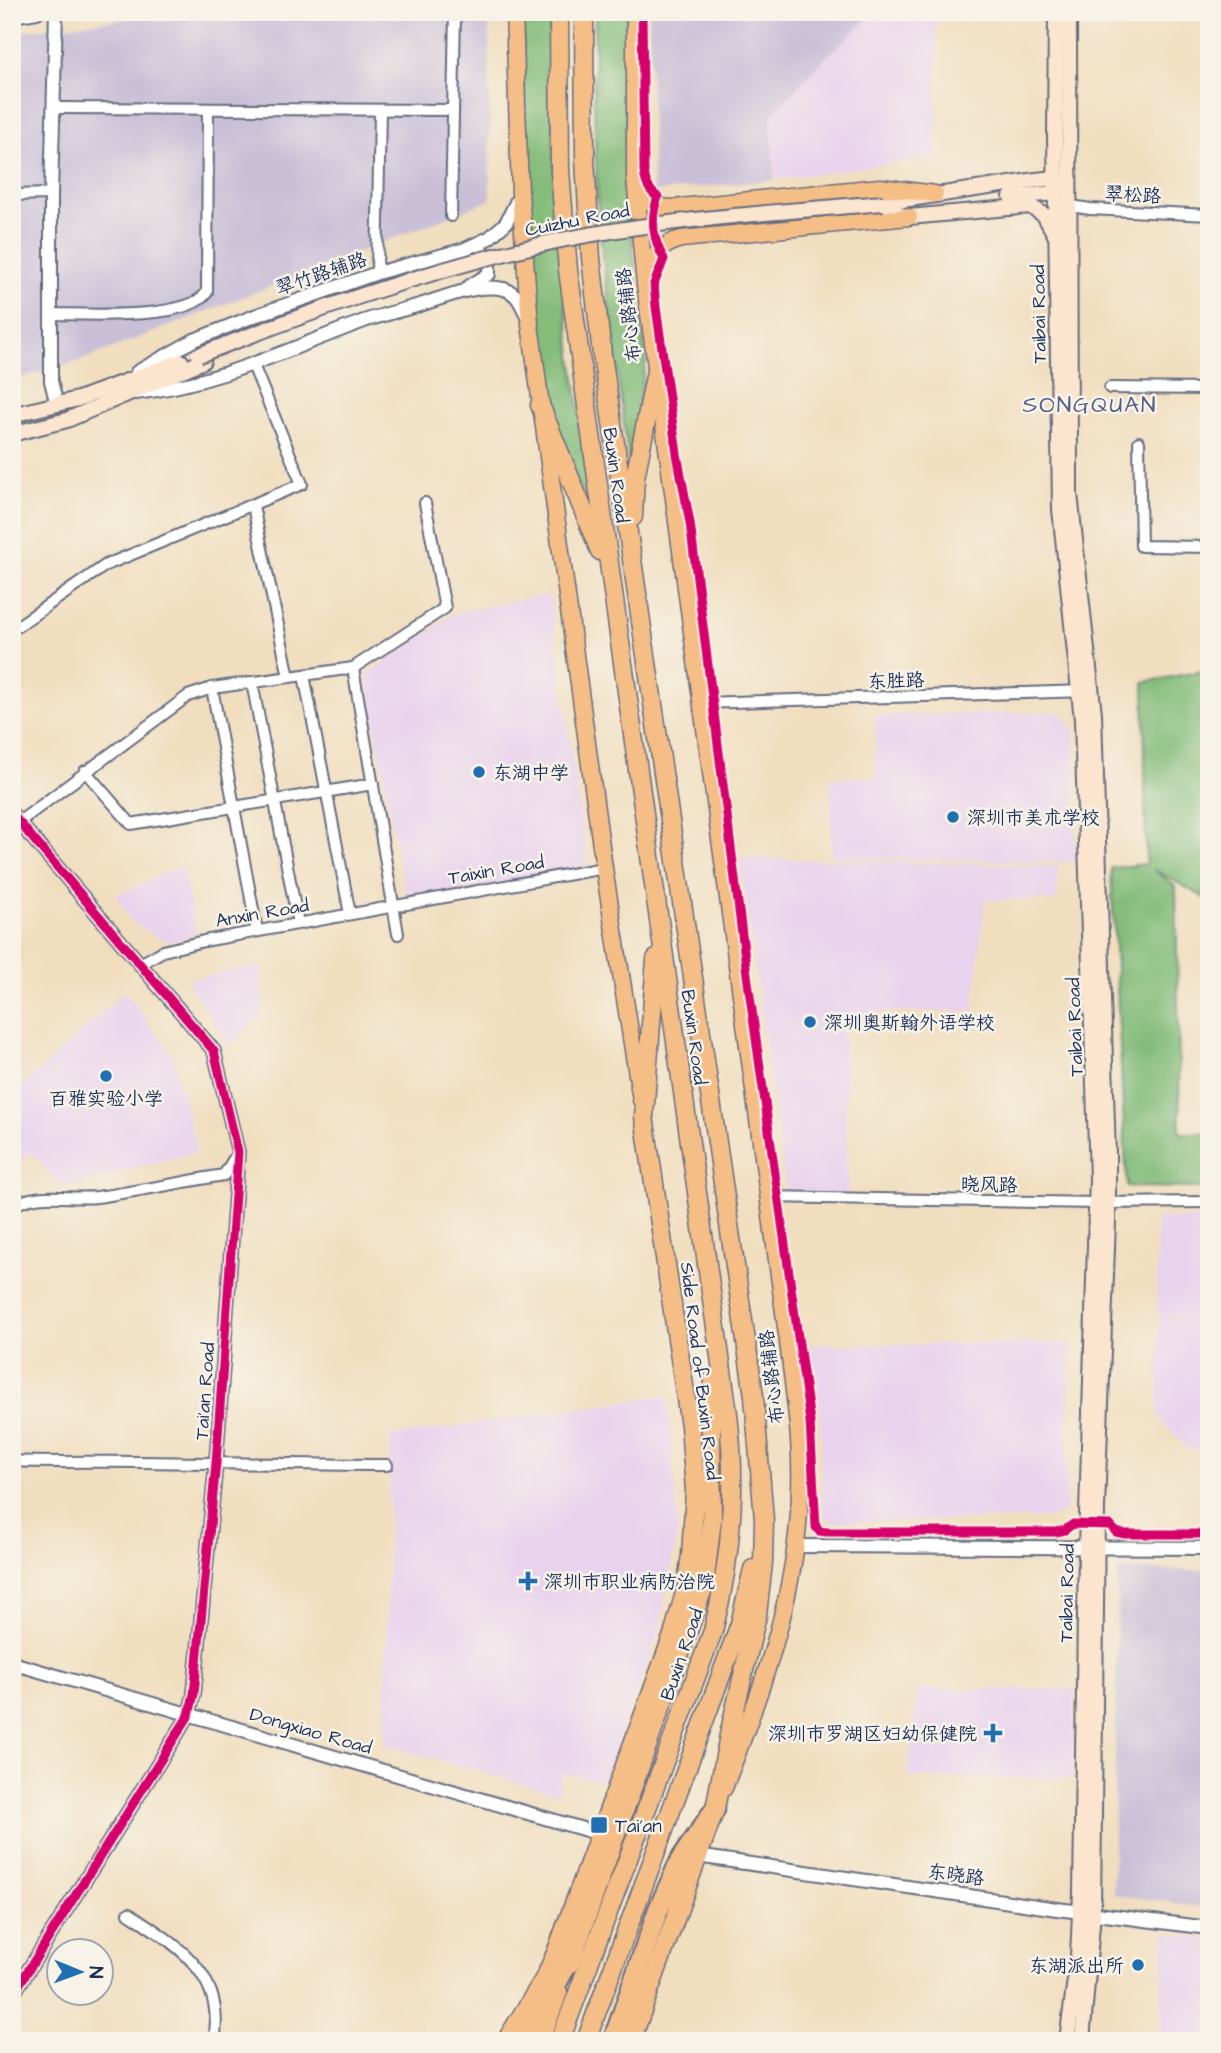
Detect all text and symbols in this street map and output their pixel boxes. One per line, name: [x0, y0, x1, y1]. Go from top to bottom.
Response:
street label: 翠松路: [1104, 181, 1162, 210]
street label: Cuizhu Road: [523, 197, 632, 244]
street label: 翠竹路辅路: [272, 246, 371, 303]
street label: Taibai Road: [1025, 264, 1054, 364]
street label: 布心路辅路: [610, 266, 649, 364]
district label: SONGQUAN: [1023, 389, 1158, 421]
street label: Buxin Road: [595, 426, 636, 525]
street label: 东胜路: [867, 667, 925, 696]
place label: 东湖中学: [493, 760, 569, 787]
marker: 东湖中学: [471, 764, 487, 780]
place label: 深圳市美术学校: [967, 805, 1100, 832]
marker: 深圳市美术学校: [945, 809, 961, 825]
street label: Taixin Road: [446, 849, 547, 892]
street label: Anxin Road: [214, 892, 311, 935]
street label: Taibai Road: [1060, 977, 1091, 1077]
street label: Buxin Road: [673, 988, 714, 1087]
place label: 深圳奥斯翰外语学校: [824, 1010, 995, 1037]
marker: 深圳奥斯翰外语学校: [802, 1014, 818, 1030]
marker: 百雅实验小学: [98, 1068, 114, 1084]
place label: 百雅实验小学: [49, 1086, 163, 1113]
street label: 晓风路: [960, 1172, 1018, 1199]
street label: Side Road of Buxin Road: [673, 1261, 726, 1482]
street label: 布心路辅路: [753, 1328, 792, 1426]
street label: Tai'an Road: [189, 1341, 222, 1441]
street label: Taibai Road: [1053, 1543, 1082, 1643]
place label: 深圳市职业病防治院: [544, 1569, 715, 1596]
marker: 深圳市职业病防治院: [518, 1571, 538, 1591]
street label: Buxin Road: [654, 1605, 711, 1704]
street label: Dongxiao Road: [246, 1701, 375, 1763]
place label: 深圳市罗湖区妇幼保健院: [768, 1721, 977, 1748]
marker: 深圳市罗湖区妇幼保健院: [983, 1723, 1003, 1743]
place label: Tai'an: [615, 1813, 662, 1840]
marker: Tai'an: [589, 1815, 609, 1835]
street label: 东晓路: [926, 1858, 986, 1893]
north arrow: [46, 1938, 116, 2008]
place label: 东湖派出所: [1029, 1953, 1124, 1980]
marker: 东湖派出所: [1130, 1957, 1146, 1973]
text: N: [82, 1966, 109, 1979]

